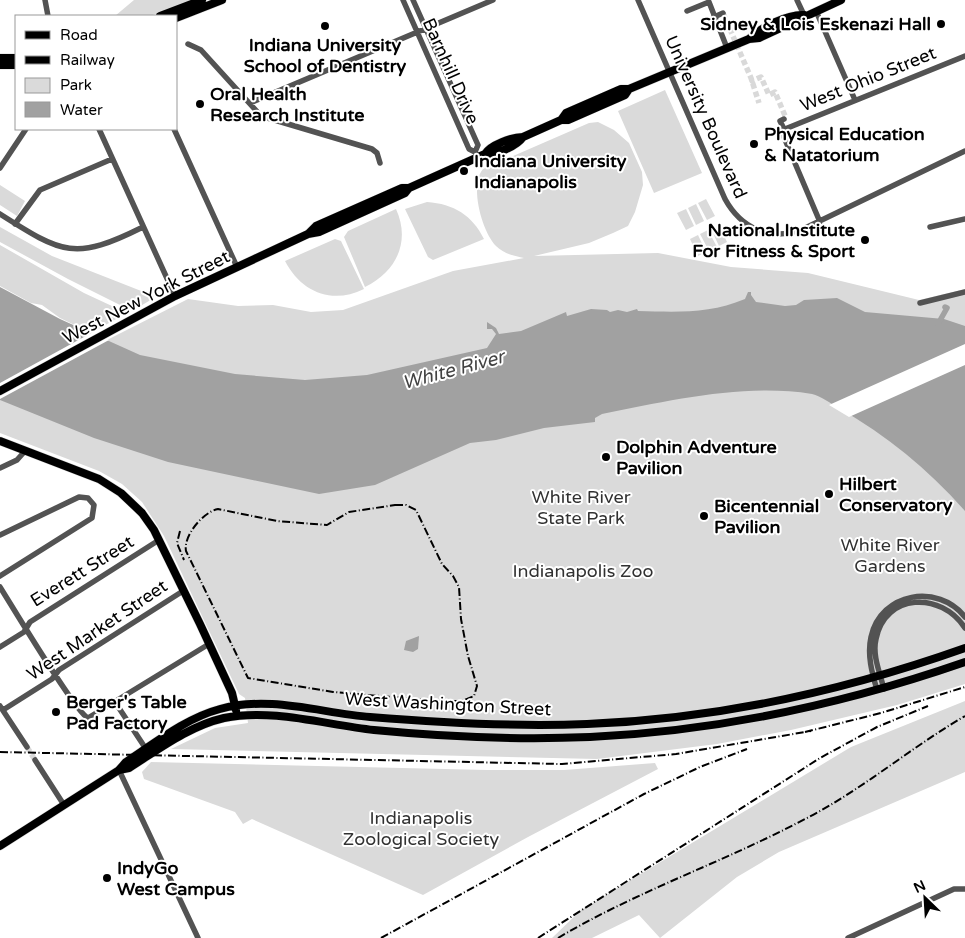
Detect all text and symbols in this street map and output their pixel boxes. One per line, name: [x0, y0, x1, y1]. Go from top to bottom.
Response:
place label: Sidney & Lois Eskenazi Hall: [700, 13, 931, 35]
legend: [15, 15, 178, 130]
street label: Barnhill Drive: [418, 15, 484, 127]
marker: Sidney & Lois Eskenazi Hall: [935, 18, 947, 30]
marker: Indiana University School of Dentistry: [319, 20, 331, 32]
text: Road: [60, 26, 98, 44]
street label: University Boulevard: [660, 32, 752, 202]
place label: Indiana University School of Dentistry: [244, 34, 407, 77]
street label: West Ohio Street: [797, 42, 939, 116]
text: Railway: [60, 51, 115, 69]
text: Park: [60, 76, 92, 94]
place label: Oral Health Research Institute: [210, 83, 364, 126]
marker: Oral Health Research Institute: [194, 98, 206, 110]
text: Water: [60, 101, 103, 119]
place label: Physical Education & Natatorium: [764, 123, 925, 166]
marker: Physical Education & Natatorium: [748, 138, 760, 150]
place label: Indiana University Indianapolis: [474, 150, 627, 193]
marker: Indiana University Indianapolis: [458, 165, 470, 177]
place label: National Institute For Fitness & Sport: [692, 219, 855, 262]
marker: National Institute For Fitness & Sport: [859, 234, 871, 246]
street label: West New York Street: [59, 245, 233, 349]
water label: White River: [400, 345, 509, 394]
place label: Dolphin Adventure Pavilion: [616, 436, 777, 479]
marker: Dolphin Adventure Pavilion: [600, 451, 612, 463]
place label: Hilbert Conservatory: [839, 473, 953, 516]
park label: White River State Park: [531, 486, 631, 529]
marker: Hilbert Conservatory: [823, 488, 835, 500]
place label: Bicentennial Pavilion: [714, 495, 819, 538]
marker: Bicentennial Pavilion: [698, 510, 710, 522]
street label: Everett Street: [26, 530, 138, 611]
park label: White River Gardens: [840, 534, 940, 577]
park label: Indianapolis Zoo: [513, 560, 654, 582]
street label: West Market Street: [22, 575, 172, 685]
street label: West Washington Street: [344, 688, 552, 720]
place label: Berger's Table Pad Factory: [66, 691, 187, 734]
marker: Berger's Table Pad Factory: [50, 706, 62, 718]
park label: Indianapolis Zoological Society: [343, 807, 499, 850]
place label: IndyGo West Campus: [117, 857, 235, 900]
marker: IndyGo West Campus: [101, 872, 113, 884]
north arrow: [900, 873, 950, 923]
text: N: [911, 877, 928, 897]

